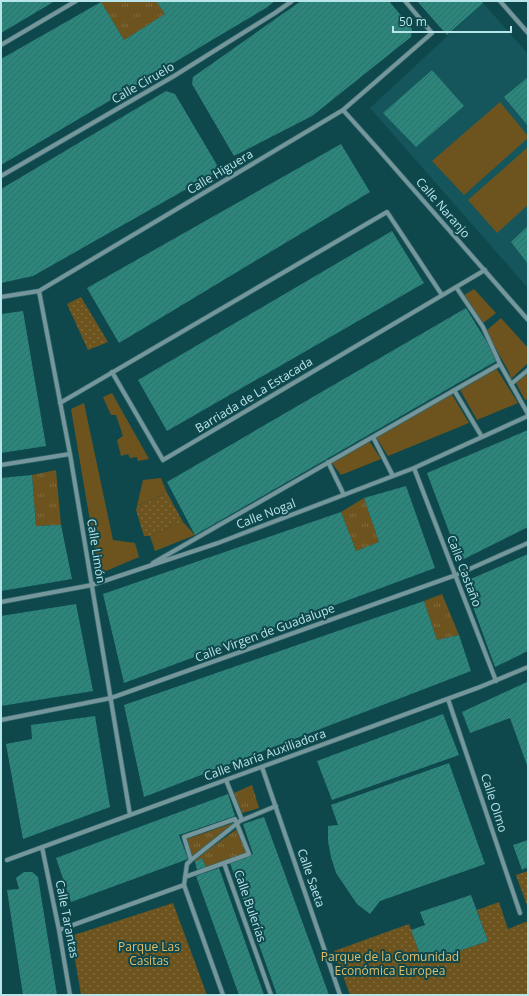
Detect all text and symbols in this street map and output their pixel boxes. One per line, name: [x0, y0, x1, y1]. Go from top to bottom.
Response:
scale bar: [393, 8, 511, 34]
text: 50 m: [399, 13, 427, 30]
street label: Calle Ciruelo: [108, 58, 177, 107]
street label: Calle Higuera: [184, 145, 256, 198]
street label: Calle Naranjo: [412, 174, 474, 242]
street label: Barriada de La Estacada: [192, 353, 316, 436]
street label: Calle Nogal: [234, 494, 298, 533]
street label: Calle Limón: [83, 517, 110, 584]
street label: Calle Castaño: [443, 532, 486, 609]
street label: Calle Virgen de Guadalupe: [193, 599, 337, 666]
street label: Calle María Auxiliadora: [202, 725, 328, 784]
street label: Calle Olmo: [477, 771, 512, 834]
street label: Calle Saeta: [293, 846, 329, 909]
street label: Calle Bulerías: [230, 867, 271, 944]
street label: Calle Tarantas: [52, 879, 83, 960]
park label: Parque Las Casitas: [118, 938, 180, 969]
park label: Parque de la Comunidad Económica Europea: [321, 948, 459, 979]

